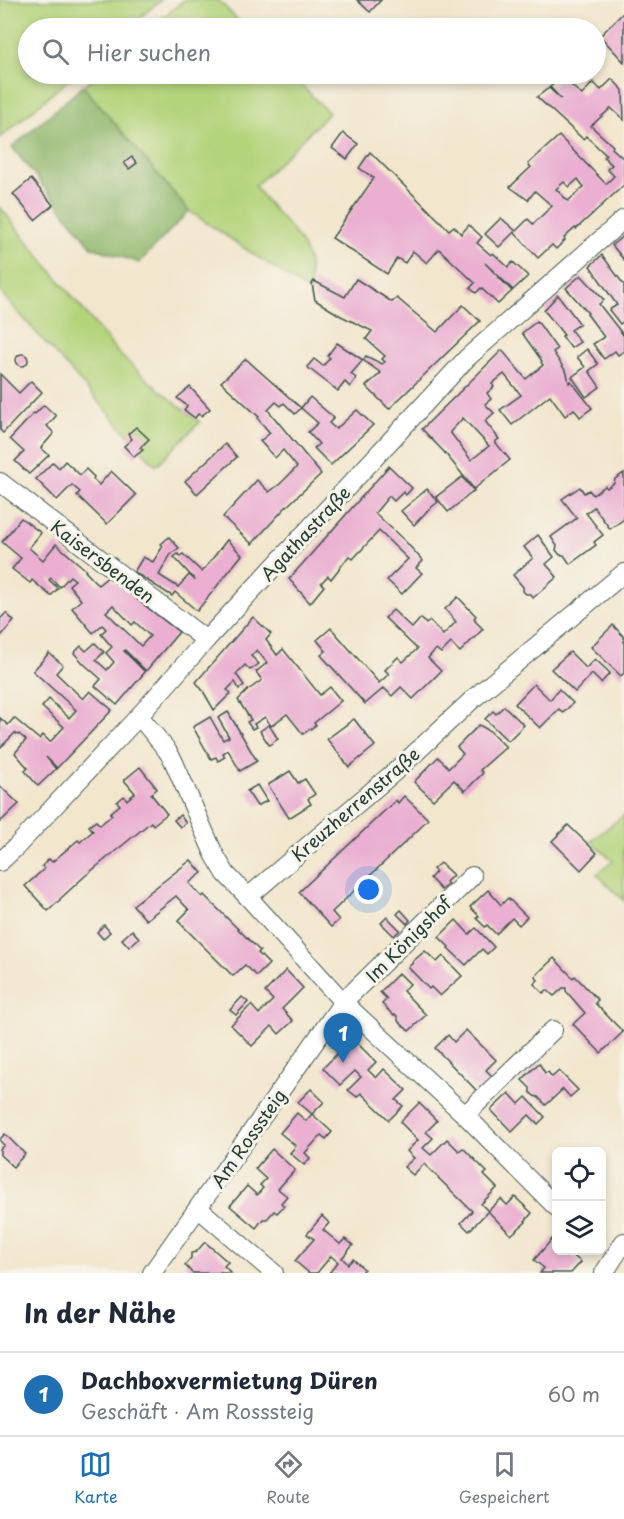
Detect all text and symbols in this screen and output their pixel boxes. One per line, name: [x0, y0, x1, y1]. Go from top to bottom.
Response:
search box: [18, 18, 606, 84]
icon: search: [39, 35, 72, 68]
text: Hier suchen: [87, 35, 211, 68]
street label: Agathastraße: [254, 479, 356, 587]
street label: Kaisersbenden: [45, 513, 161, 609]
street label: Kreuzherrenstraße: [285, 740, 425, 868]
your location: [354, 875, 383, 904]
street label: Im Königshof: [359, 888, 459, 988]
pin: 1: [324, 1014, 362, 1063]
street label: Am Rosssteig: [204, 1083, 292, 1193]
map controls: [552, 1147, 606, 1255]
button: locate: [552, 1147, 606, 1201]
button: layers: [552, 1201, 606, 1255]
text: In der Nähe: [24, 1293, 176, 1332]
text: Dachboxvermietung Düren: [81, 1363, 378, 1396]
text: 1: [39, 1379, 48, 1409]
text: 60 m: [548, 1379, 600, 1409]
text: Geschäft · Am Rosssteig: [81, 1396, 314, 1426]
tab: Karte: [74, 1448, 118, 1508]
tab: Route: [266, 1448, 310, 1508]
tab: Gespeichert: [459, 1448, 550, 1508]

